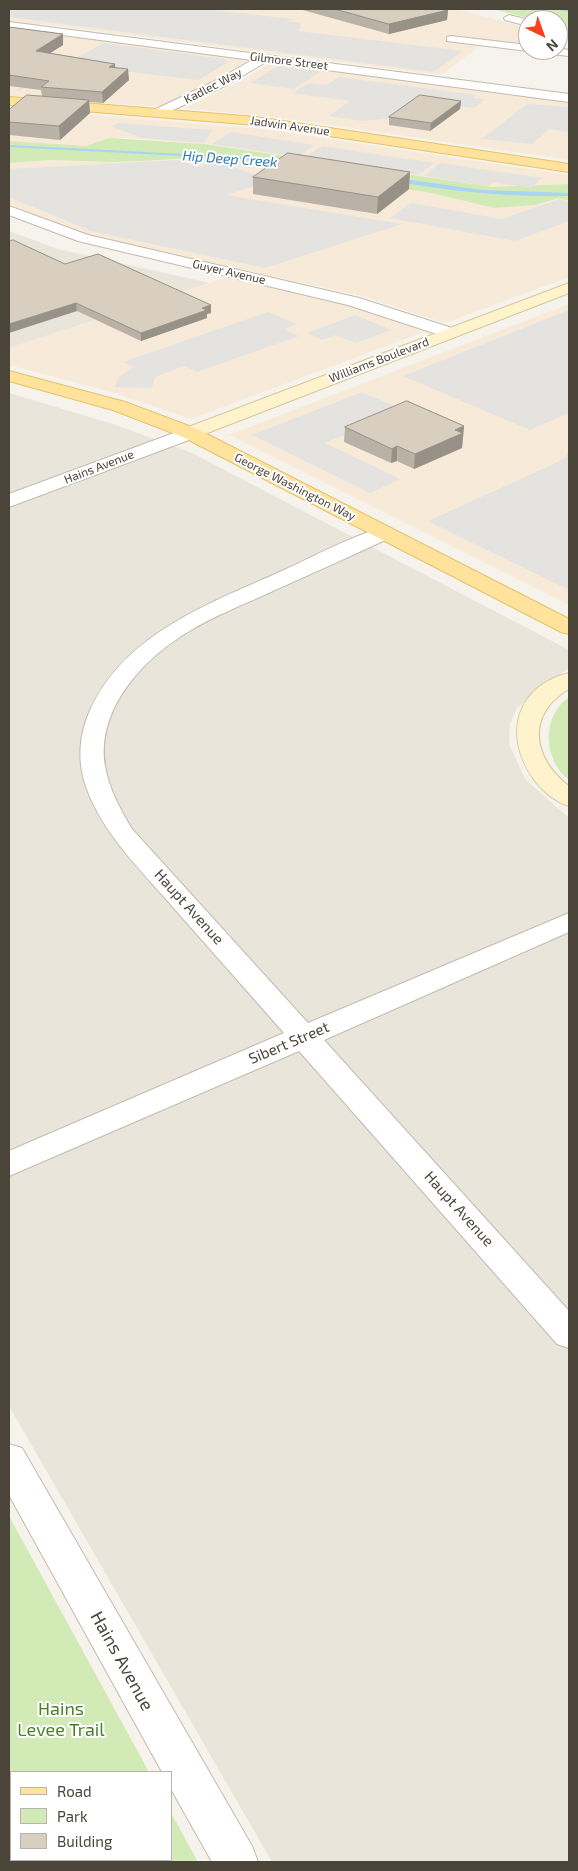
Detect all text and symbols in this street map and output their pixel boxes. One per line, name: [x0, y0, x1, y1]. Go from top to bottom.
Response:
north arrow: [518, 10, 568, 60]
text: N: [543, 36, 562, 55]
street label: Gilmore Street: [249, 49, 329, 73]
street label: Kadlec Way: [182, 65, 244, 107]
street label: Jadwin Avenue: [249, 113, 331, 139]
water label: Hip Deep Creek: [182, 147, 278, 171]
street label: Guyer Avenue: [191, 257, 267, 287]
street label: Williams Boulevard: [327, 334, 431, 386]
street label: Hains Avenue: [62, 447, 136, 487]
street label: George Washington Way: [232, 450, 358, 524]
street label: Haupt Avenue: [151, 866, 227, 948]
street label: Sibert Street: [246, 1018, 332, 1068]
street label: Haupt Avenue: [421, 1168, 497, 1250]
street label: Hains Avenue: [86, 1608, 158, 1714]
park label: Hains Levee Trail: [17, 1698, 105, 1740]
legend: [10, 1771, 172, 1861]
text: Road: [57, 1782, 92, 1800]
text: Park: [57, 1807, 88, 1825]
text: Building: [57, 1832, 112, 1850]

